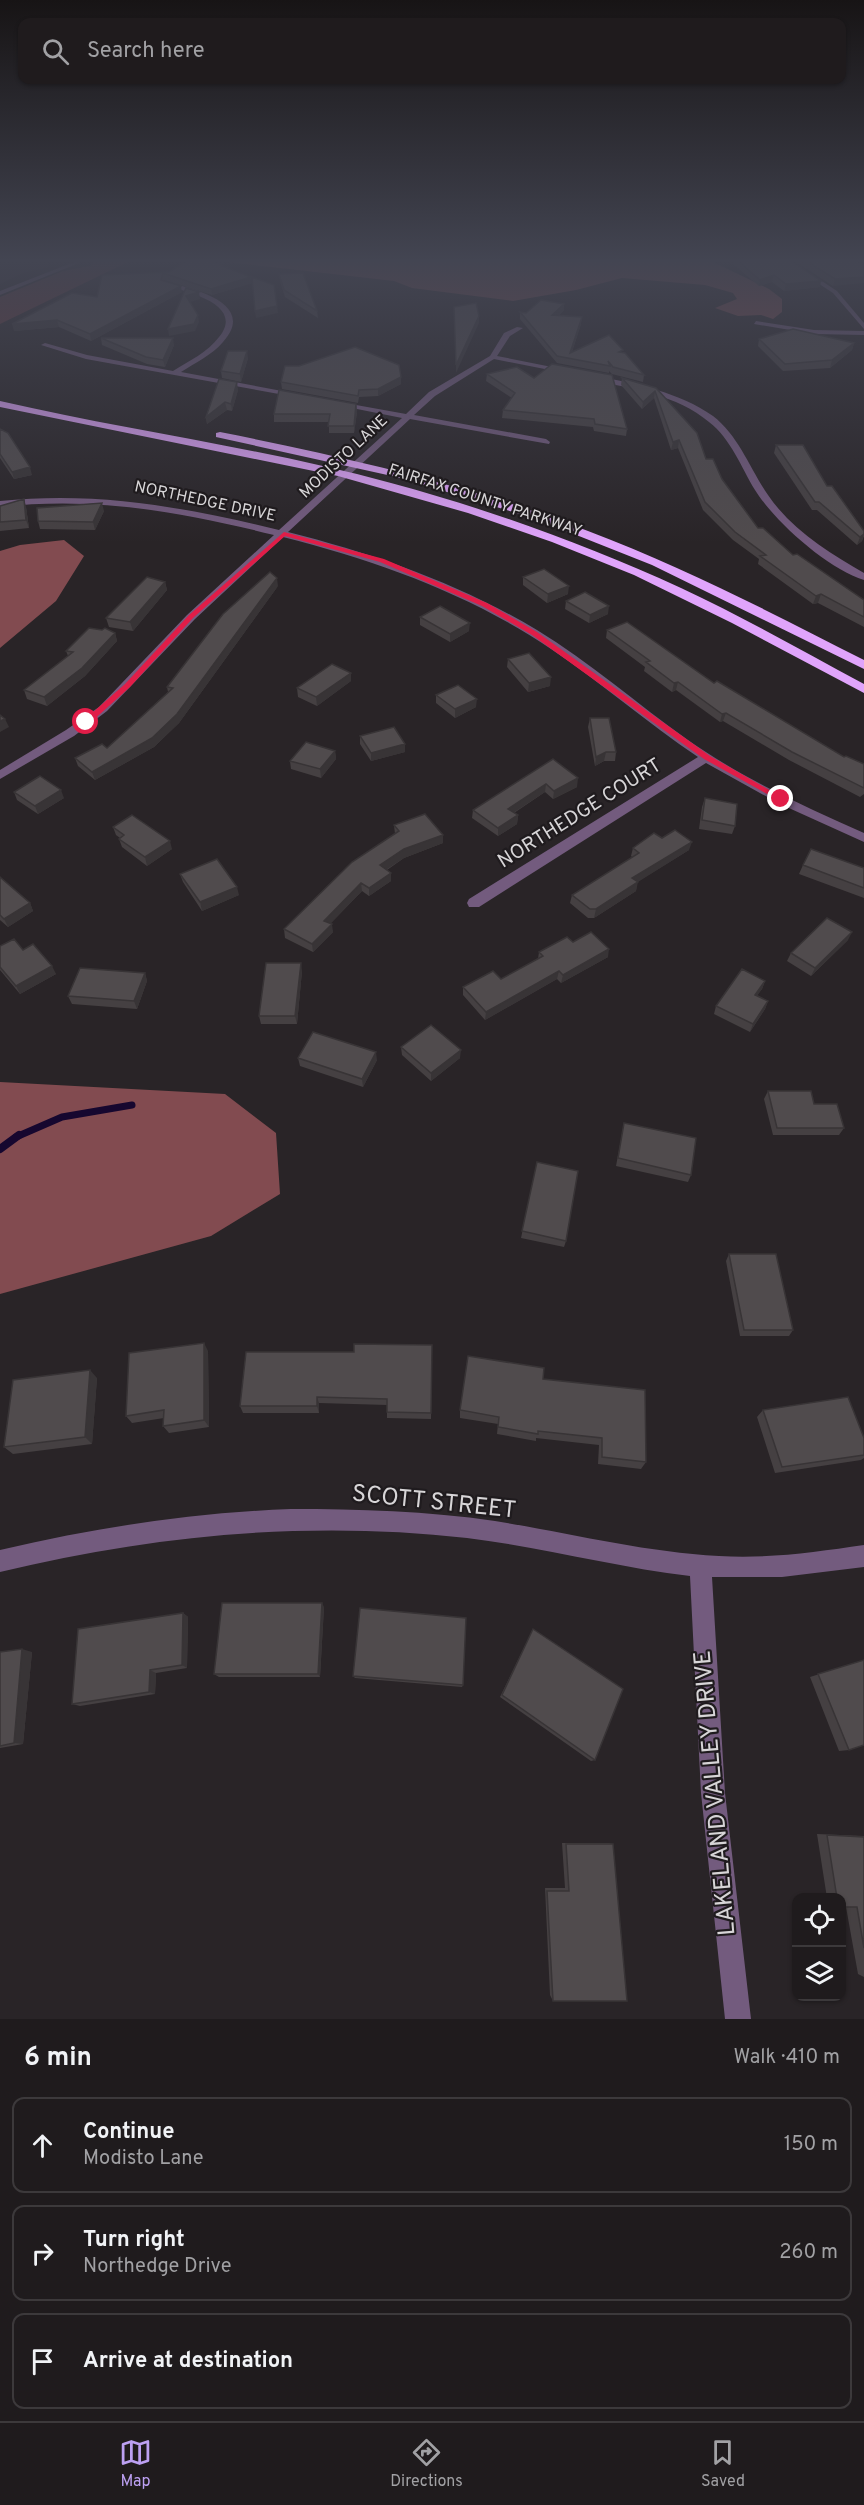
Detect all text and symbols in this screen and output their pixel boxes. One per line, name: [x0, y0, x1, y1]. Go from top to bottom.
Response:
search box: [18, 18, 846, 84]
icon: search: [39, 35, 72, 68]
text: Search here: [87, 38, 205, 65]
street label: MODISTO LANE: [296, 411, 392, 503]
street label: FAIRFAX COUNTY PARKWAY: [386, 460, 584, 542]
street label: NORTHEDGE DRIVE: [132, 477, 278, 527]
route start: [72, 708, 98, 734]
street label: NORTHEDGE COURT: [493, 753, 667, 875]
route end: [767, 785, 793, 811]
street label: SCOTT STREET: [350, 1479, 518, 1527]
street label: LAKELAND VALLEY DRIVE: [689, 1649, 743, 1937]
map controls: [792, 1893, 846, 2001]
button: locate: [792, 1893, 846, 1947]
button: layers: [792, 1947, 846, 2001]
text: 6 min: [24, 2042, 92, 2075]
text: Walk · 410 m: [734, 2045, 840, 2071]
text: Continue: [83, 2119, 174, 2146]
icon: ahead: [26, 2129, 59, 2162]
text: 150 m: [784, 2132, 838, 2158]
text: Modisto Lane: [83, 2146, 204, 2172]
text: Turn right: [83, 2227, 185, 2254]
icon: right: [26, 2237, 59, 2270]
text: 260 m: [779, 2240, 838, 2266]
text: Northedge Drive: [83, 2254, 231, 2280]
icon: arrive: [26, 2345, 59, 2378]
text: Arrive at destination: [83, 2348, 293, 2375]
tab: Map: [119, 2436, 152, 2492]
tab: Directions: [390, 2436, 463, 2492]
tab: Saved: [701, 2436, 745, 2492]

